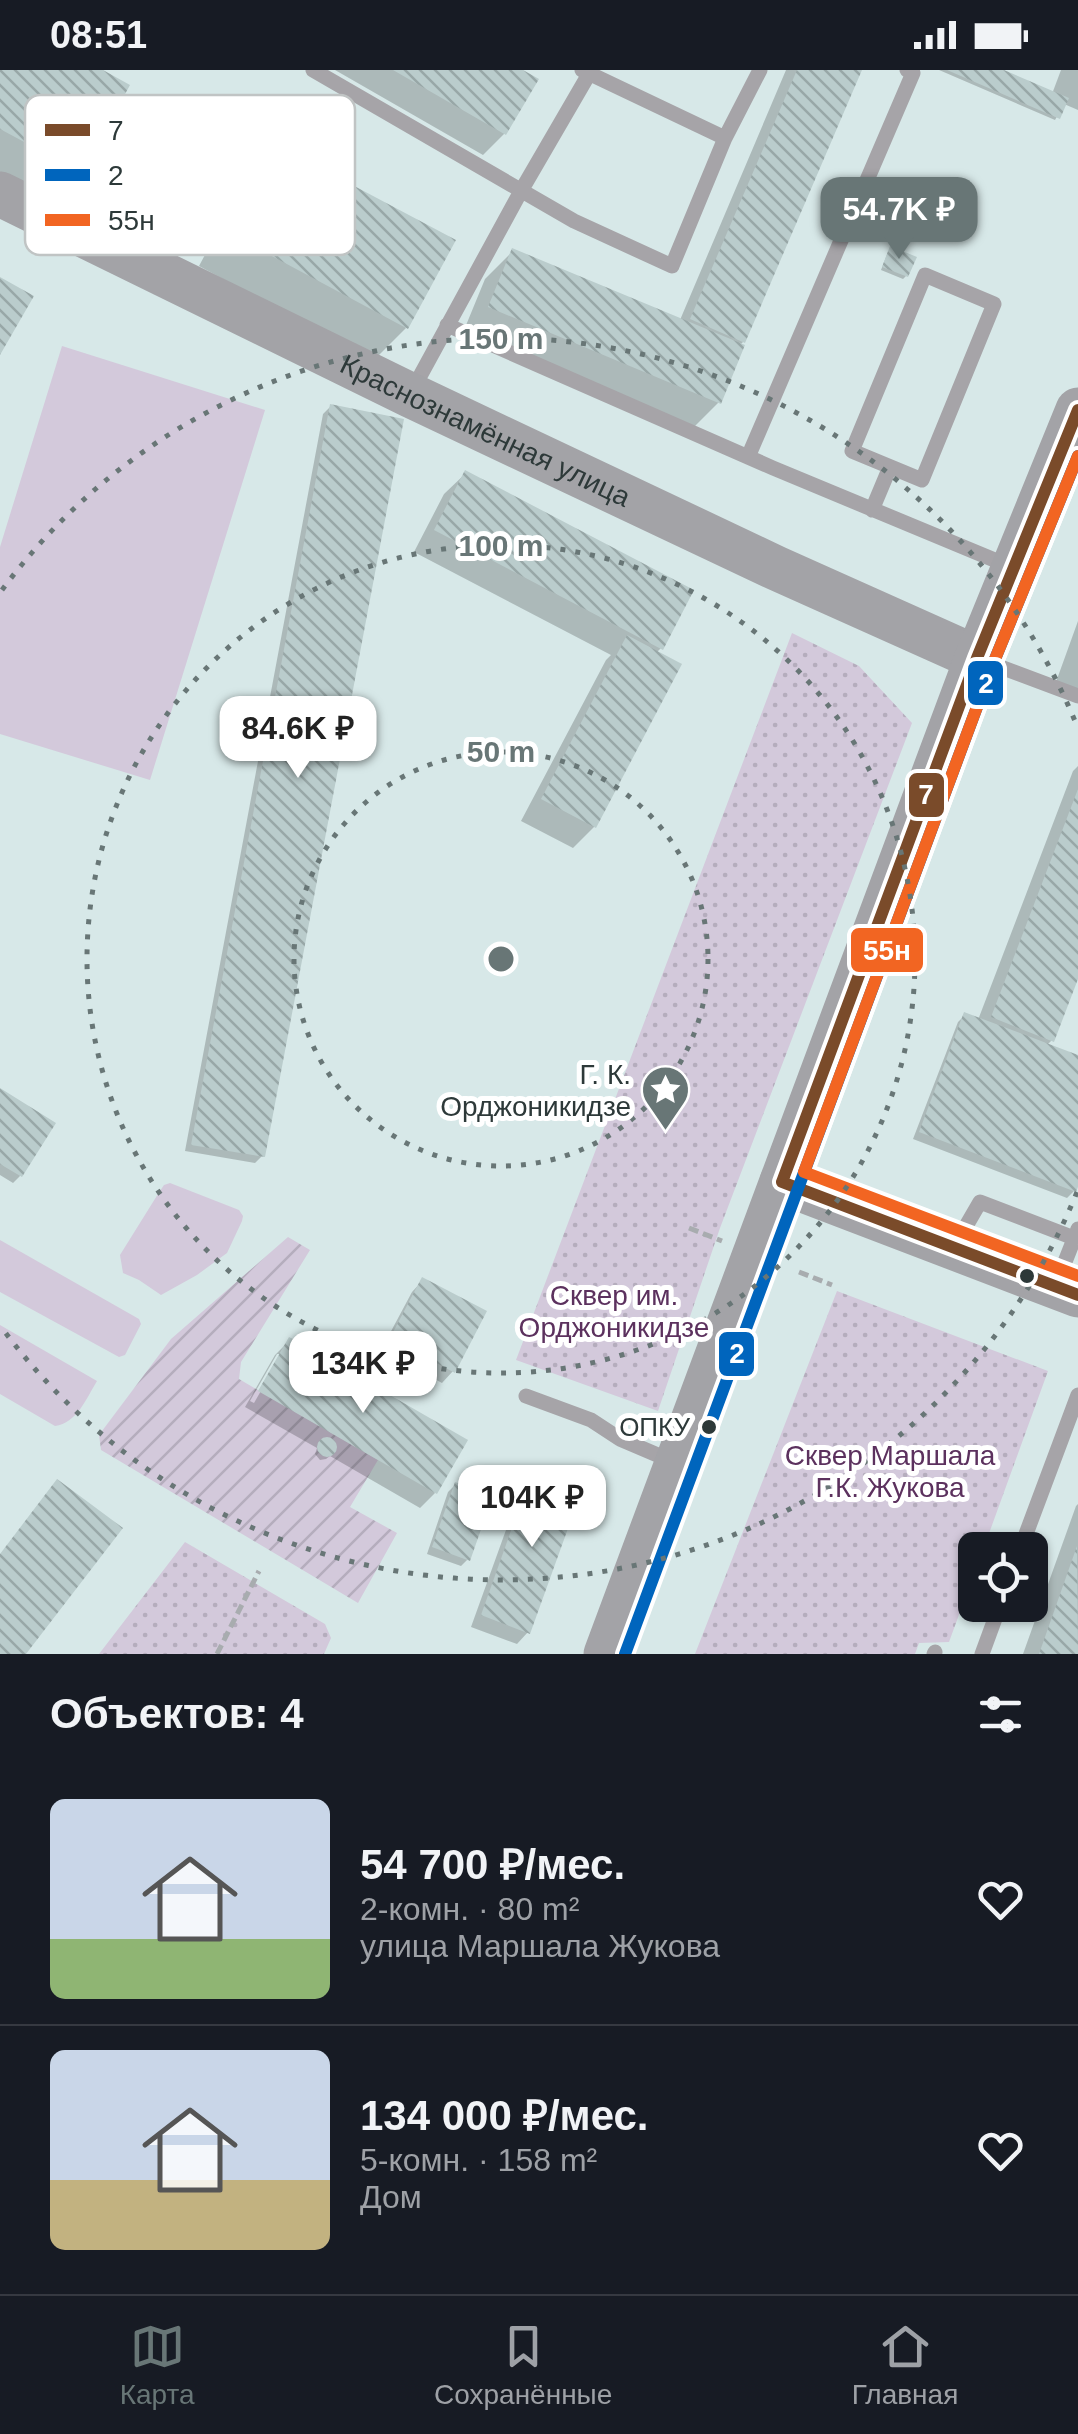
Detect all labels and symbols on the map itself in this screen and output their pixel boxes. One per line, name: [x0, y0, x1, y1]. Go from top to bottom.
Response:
legend: [25, 95, 355, 255]
text: 7: [108, 115, 124, 146]
text: 2: [108, 160, 124, 191]
pin: 54.7K ₽: [807, 177, 991, 262]
text: 55н: [108, 205, 155, 236]
text: 150 m: [458, 322, 544, 355]
street label: Краснознамённая улица: [336, 348, 636, 513]
text: 100 m: [458, 529, 544, 562]
line badge: 2: [966, 659, 1005, 707]
text: 2: [978, 668, 994, 699]
pin: 84.6K ₽: [206, 696, 390, 781]
text: 50 m: [467, 735, 535, 768]
line badge: 7: [907, 771, 946, 819]
text: 7: [918, 779, 934, 810]
line badge: 55н: [849, 926, 925, 974]
text: 55н: [863, 935, 911, 966]
centre of rings: [483, 941, 519, 977]
place label: Г. К. Орджоникидзе: [440, 1059, 631, 1122]
place icon: Г. К. Орджоникидзе: [640, 1064, 692, 1132]
unlabelled marker: [1017, 1266, 1037, 1286]
park label: Сквер им. Орджоникидзе: [519, 1280, 709, 1343]
line badge: 2: [717, 1330, 756, 1378]
pin: 134K ₽: [282, 1331, 444, 1416]
text: 2: [729, 1338, 745, 1369]
place label: ОПКУ: [619, 1412, 690, 1442]
marker: ОПКУ: [699, 1417, 719, 1437]
park label: Сквер Маршала Г.К. Жукова: [785, 1440, 996, 1503]
pin: 104K ₽: [451, 1465, 613, 1550]

